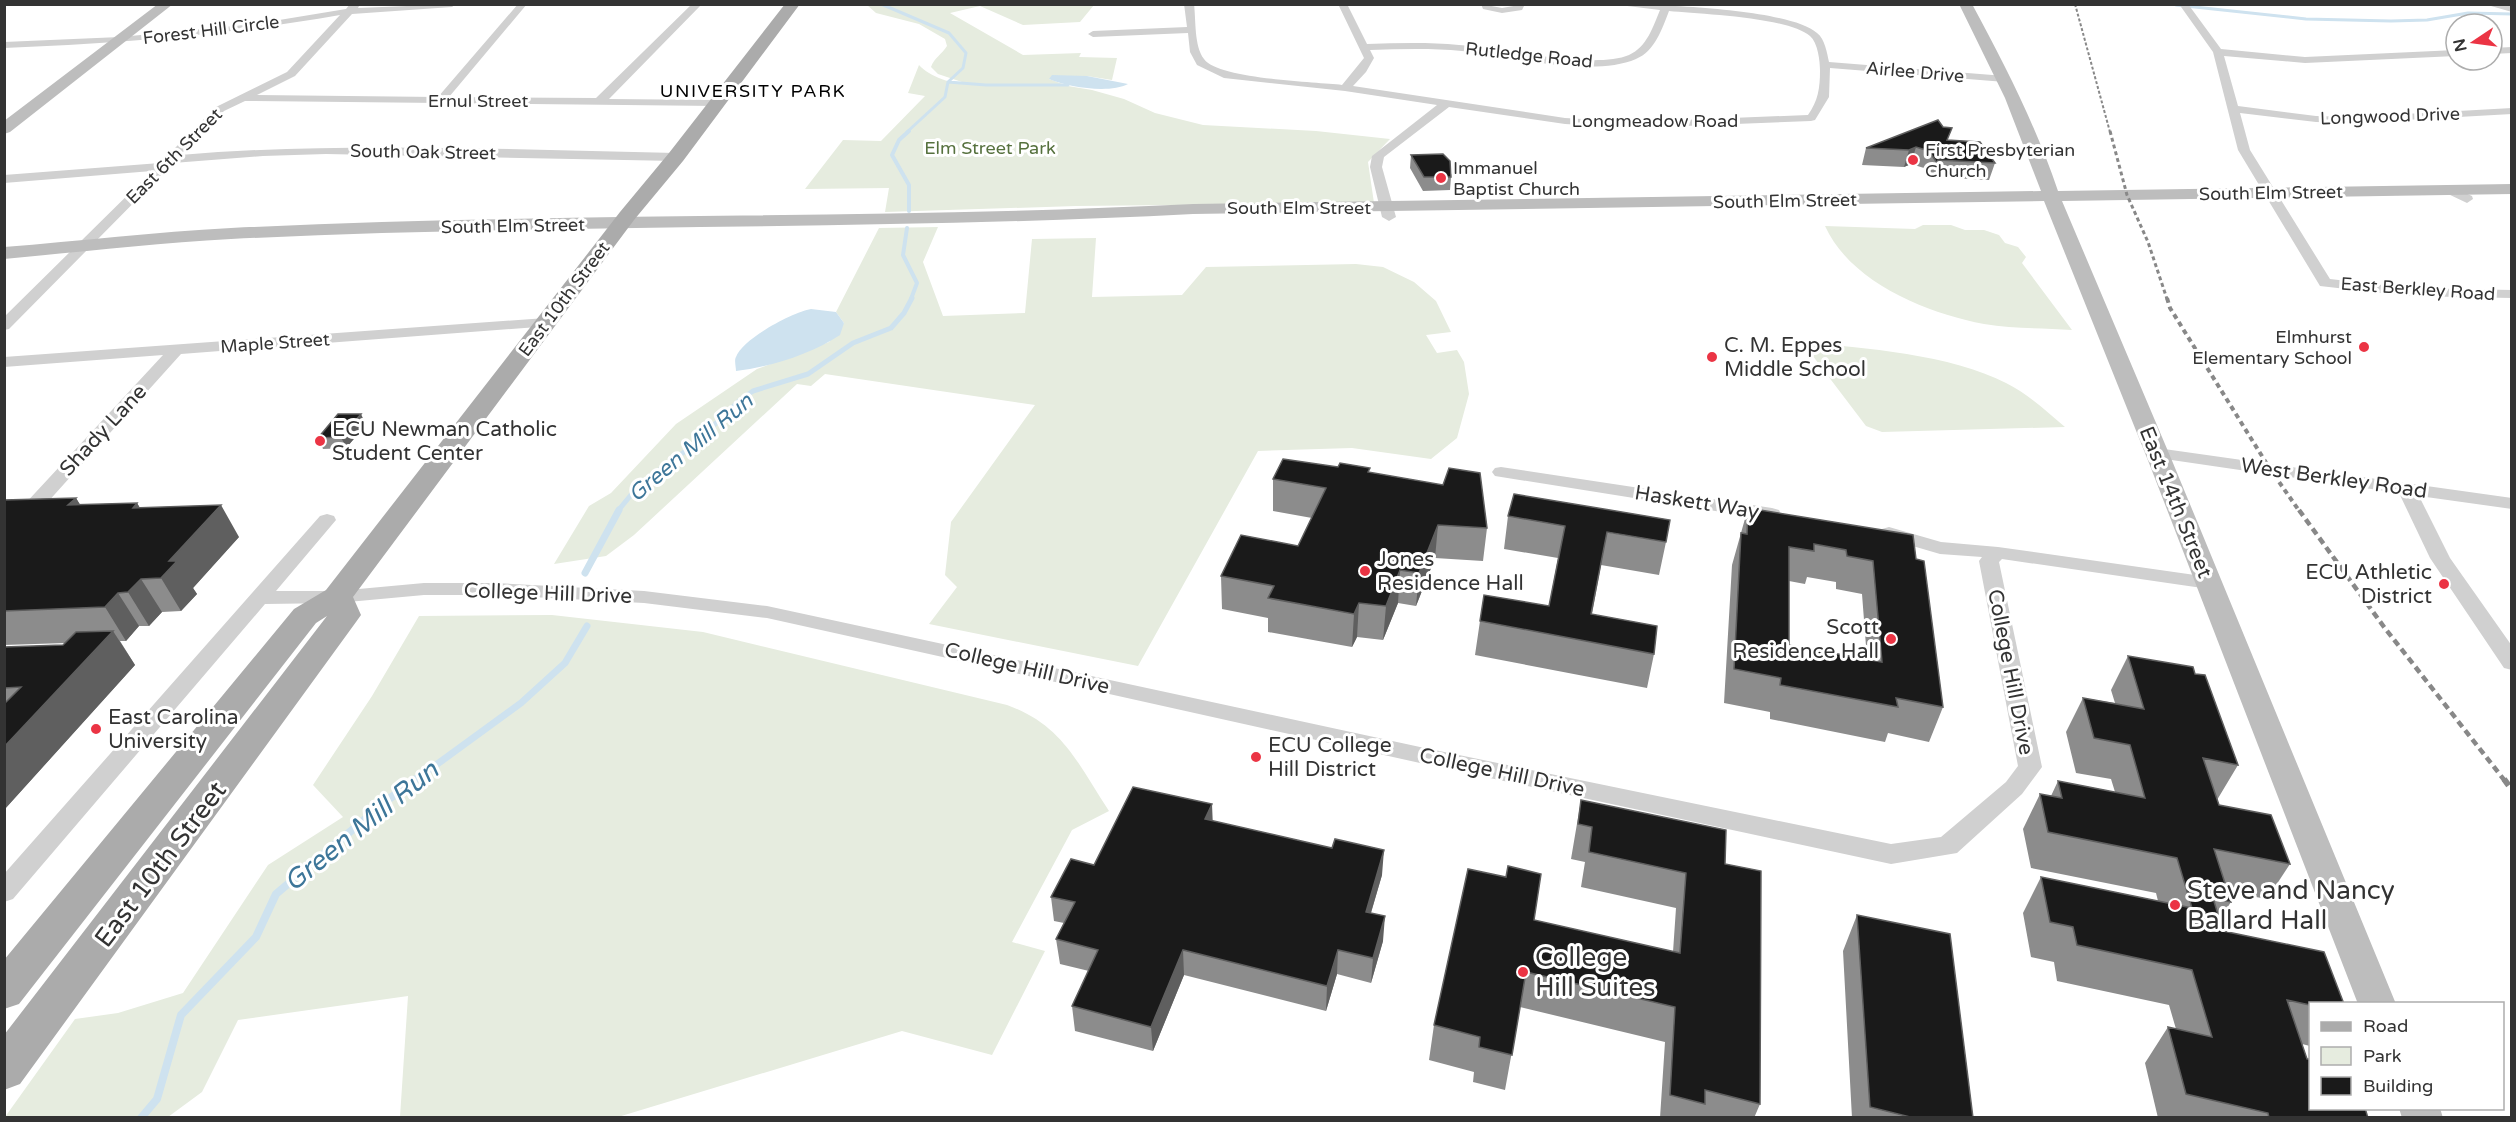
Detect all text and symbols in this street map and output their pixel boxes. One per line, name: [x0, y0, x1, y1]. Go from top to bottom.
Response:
street label: Forest Hill Circle: [141, 11, 281, 49]
north arrow: [2444, 12, 2504, 72]
street label: Rutledge Road: [1464, 37, 1594, 73]
text: N: [2449, 37, 2472, 54]
street label: Airlee Drive: [1865, 57, 1965, 87]
district label: UNIVERSITY PARK: [660, 80, 846, 102]
street label: Ernul Street: [428, 90, 528, 112]
street label: East 6th Street: [121, 103, 227, 209]
street label: Longwood Drive: [2320, 103, 2460, 129]
street label: Longmeadow Road: [1572, 110, 1738, 132]
park label: Elm Street Park: [924, 137, 1056, 159]
place label: First Presbyterian Church: [1925, 139, 2075, 182]
street label: South Oak Street: [350, 140, 496, 164]
marker: First Presbyterian Church: [1906, 153, 1920, 167]
place label: Immanuel Baptist Church: [1453, 157, 1580, 200]
marker: Immanuel Baptist Church: [1434, 171, 1448, 185]
street label: South Elm Street: [2199, 181, 2343, 205]
street label: South Elm Street: [1713, 189, 1857, 213]
street label: South Elm Street: [1227, 197, 1371, 219]
street label: South Elm Street: [441, 214, 585, 238]
street label: East 10th Street: [514, 237, 614, 361]
street label: East Berkley Road: [2340, 273, 2496, 305]
place label: Elmhurst Elementary School: [2192, 326, 2352, 369]
street label: Maple Street: [220, 328, 331, 358]
place label: C. M. Eppes Middle School: [1724, 333, 1866, 382]
marker: Elmhurst Elementary School: [2357, 340, 2371, 354]
marker: C. M. Eppes Middle School: [1705, 350, 1719, 364]
street label: Shady Lane: [55, 379, 152, 481]
water label: Green Mill Run: [623, 388, 759, 507]
place label: ECU Newman Catholic Student Center: [332, 417, 557, 466]
street label: East 14th Street: [2134, 423, 2217, 582]
marker: ECU Newman Catholic Student Center: [313, 434, 327, 448]
street label: West Berkley Road: [2239, 453, 2429, 504]
street label: Haskett Way: [1633, 480, 1761, 525]
place label: Jones Residence Hall: [1377, 547, 1524, 596]
place label: ECU Athletic District: [2305, 560, 2432, 609]
marker: Jones Residence Hall: [1358, 564, 1372, 578]
marker: ECU Athletic District: [2437, 577, 2451, 591]
street label: College Hill Drive: [463, 578, 633, 609]
street label: College Hill Drive: [1982, 587, 2039, 757]
place label: Scott Residence Hall: [1732, 615, 1879, 664]
marker: Scott Residence Hall: [1884, 632, 1898, 646]
street label: College Hill Drive: [942, 637, 1112, 700]
place label: East Carolina University: [108, 705, 238, 754]
marker: East Carolina University: [89, 722, 103, 736]
place label: ECU College Hill District: [1268, 733, 1392, 782]
street label: College Hill Drive: [1417, 743, 1587, 802]
marker: ECU College Hill District: [1249, 750, 1263, 764]
water label: Green Mill Run: [277, 754, 446, 899]
street label: East 10th Street: [88, 775, 233, 953]
place label: Steve and Nancy Ballard Hall: [2187, 875, 2395, 936]
marker: Steve and Nancy Ballard Hall: [2168, 898, 2182, 912]
place label: College Hill Suites: [1535, 942, 1656, 1003]
marker: College Hill Suites: [1516, 965, 1530, 979]
legend: [2309, 1002, 2504, 1110]
text: Road: [2363, 1015, 2408, 1037]
text: Park: [2363, 1045, 2402, 1067]
text: Building: [2363, 1075, 2433, 1097]

